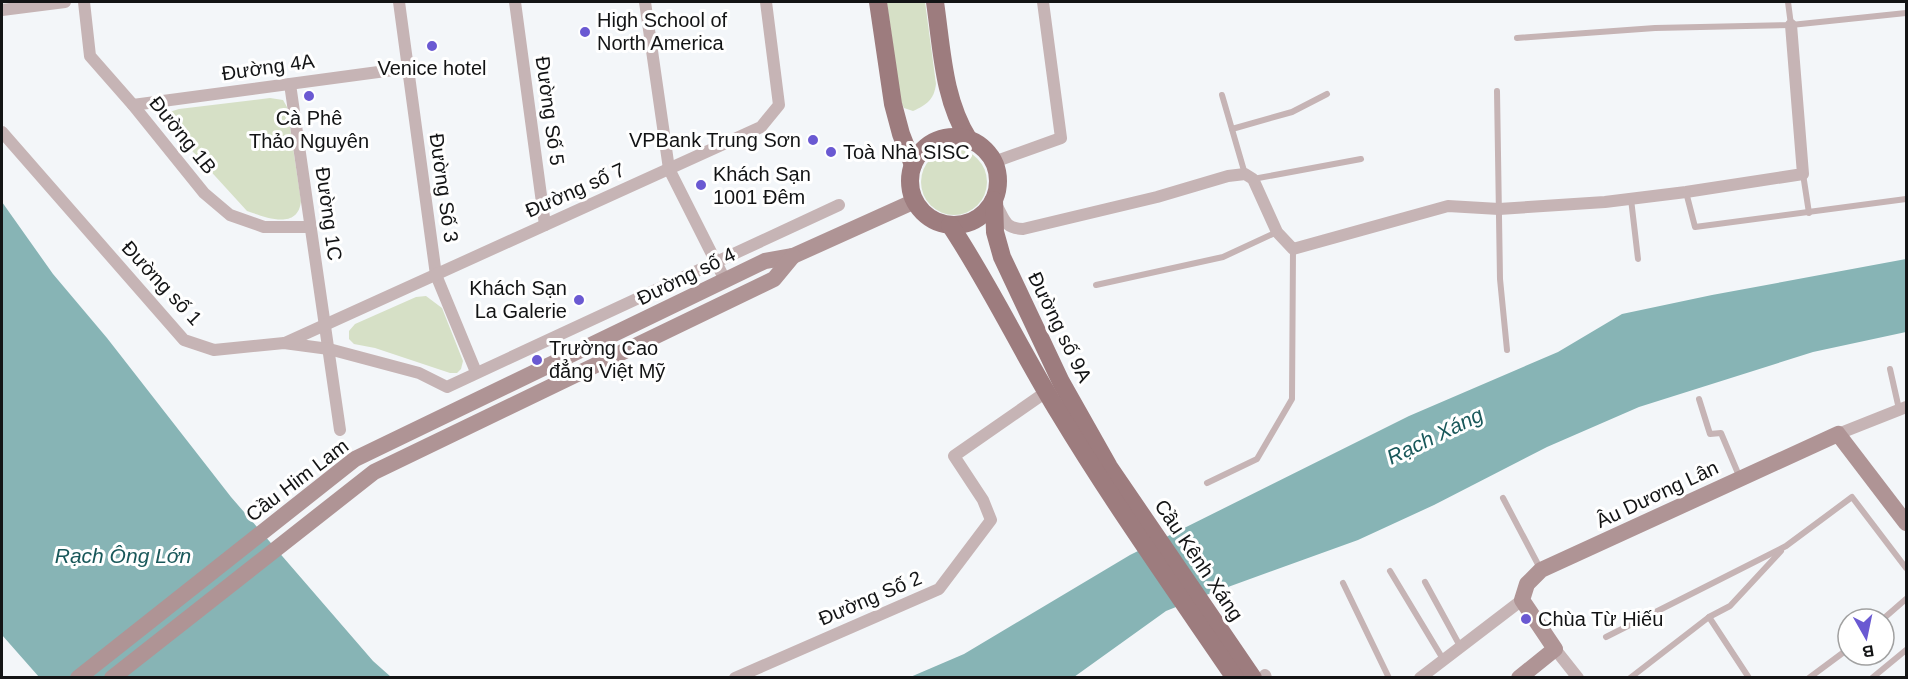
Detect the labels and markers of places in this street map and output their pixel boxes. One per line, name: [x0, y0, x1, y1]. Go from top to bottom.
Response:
place label: High School of North America: [597, 9, 728, 54]
marker: High School of North America: [578, 25, 592, 39]
marker: Venice hotel: [425, 39, 439, 53]
place label: Venice hotel: [378, 57, 486, 79]
marker: Cà Phê Thảo Nguyên: [302, 89, 316, 103]
place label: Cà Phê Thảo Nguyên: [249, 107, 369, 152]
place label: VPBank Trung Sơn: [629, 129, 801, 151]
marker: VPBank Trung Sơn: [806, 133, 820, 147]
place label: Toà Nhà SISC: [843, 141, 970, 163]
marker: Toà Nhà SISC: [824, 145, 838, 159]
place label: Khách Sạn 1001 Đêm: [713, 163, 811, 208]
marker: Khách Sạn 1001 Đêm: [694, 178, 708, 192]
place label: Khách Sạn La Galerie: [469, 277, 567, 322]
marker: Khách Sạn La Galerie: [572, 293, 586, 307]
place label: Trường Cao đẳng Việt Mỹ: [549, 337, 665, 382]
marker: Trường Cao đẳng Việt Mỹ: [530, 353, 544, 367]
place label: Chùa Từ Hiếu: [1538, 608, 1663, 630]
marker: Chùa Từ Hiếu: [1519, 612, 1533, 626]

